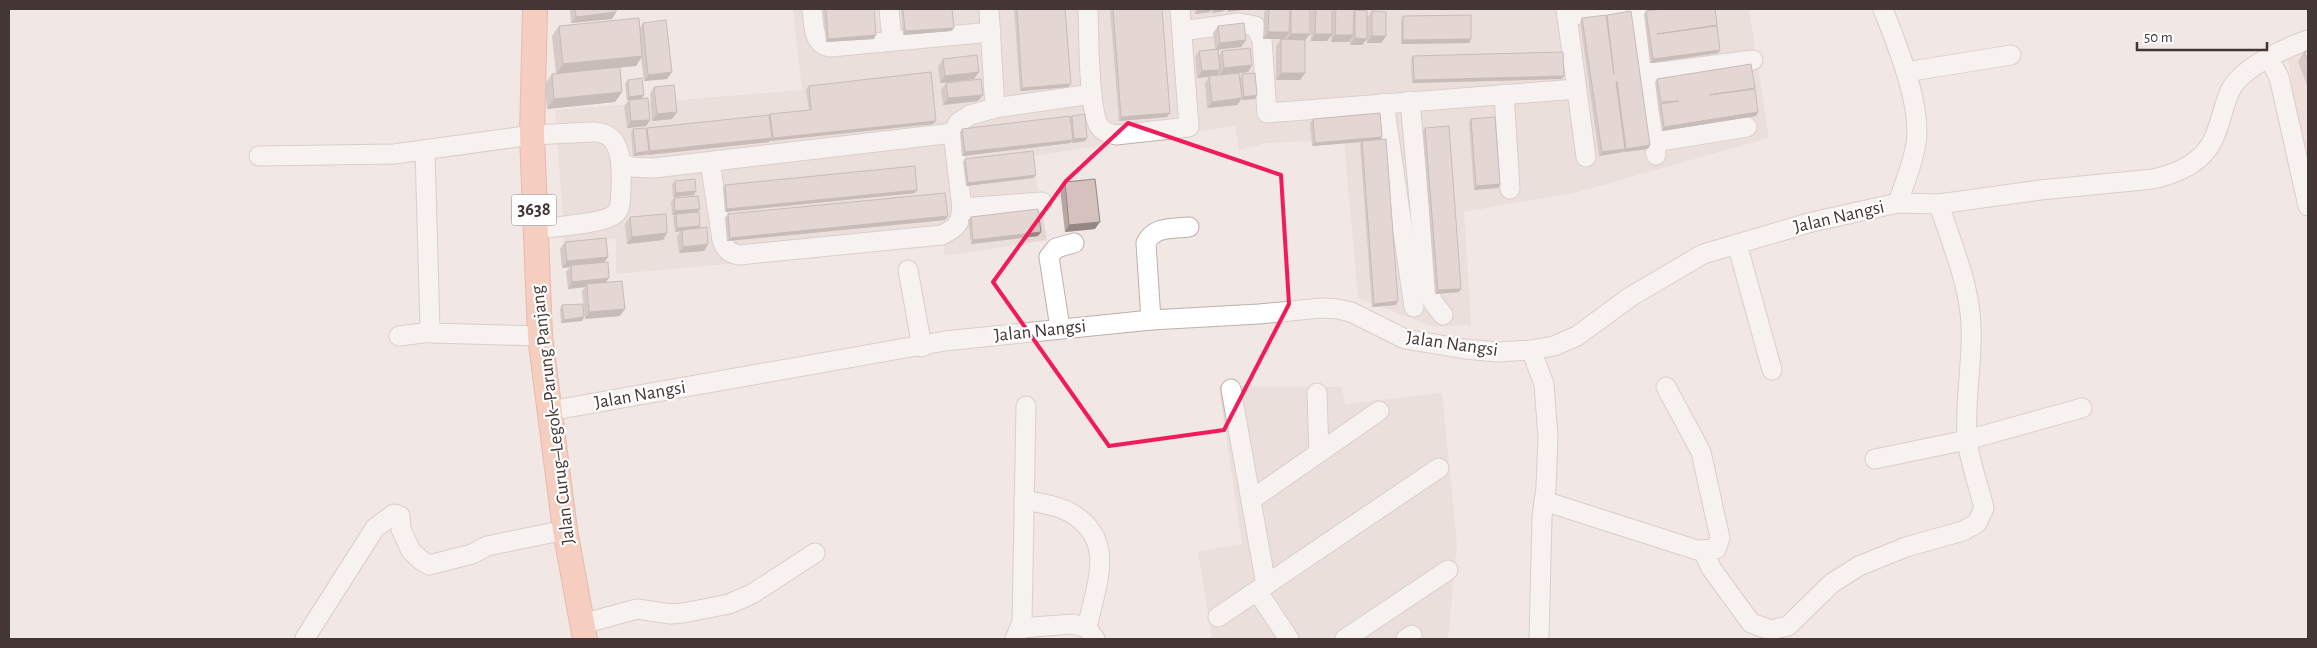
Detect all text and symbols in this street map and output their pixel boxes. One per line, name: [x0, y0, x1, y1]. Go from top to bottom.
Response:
scale bar: [2137, 20, 2267, 52]
text: 50 m: [2144, 30, 2173, 45]
road number: 3638: [512, 194, 556, 226]
street label: Jalan Nangsi: [1792, 197, 1886, 237]
street label: Jalan Curug–Legok–Parung Panjang: [528, 284, 578, 546]
street label: Jalan Nangsi: [993, 317, 1087, 345]
street label: Jalan Nangsi: [1405, 328, 1499, 360]
street label: Jalan Nangsi: [593, 378, 687, 412]

